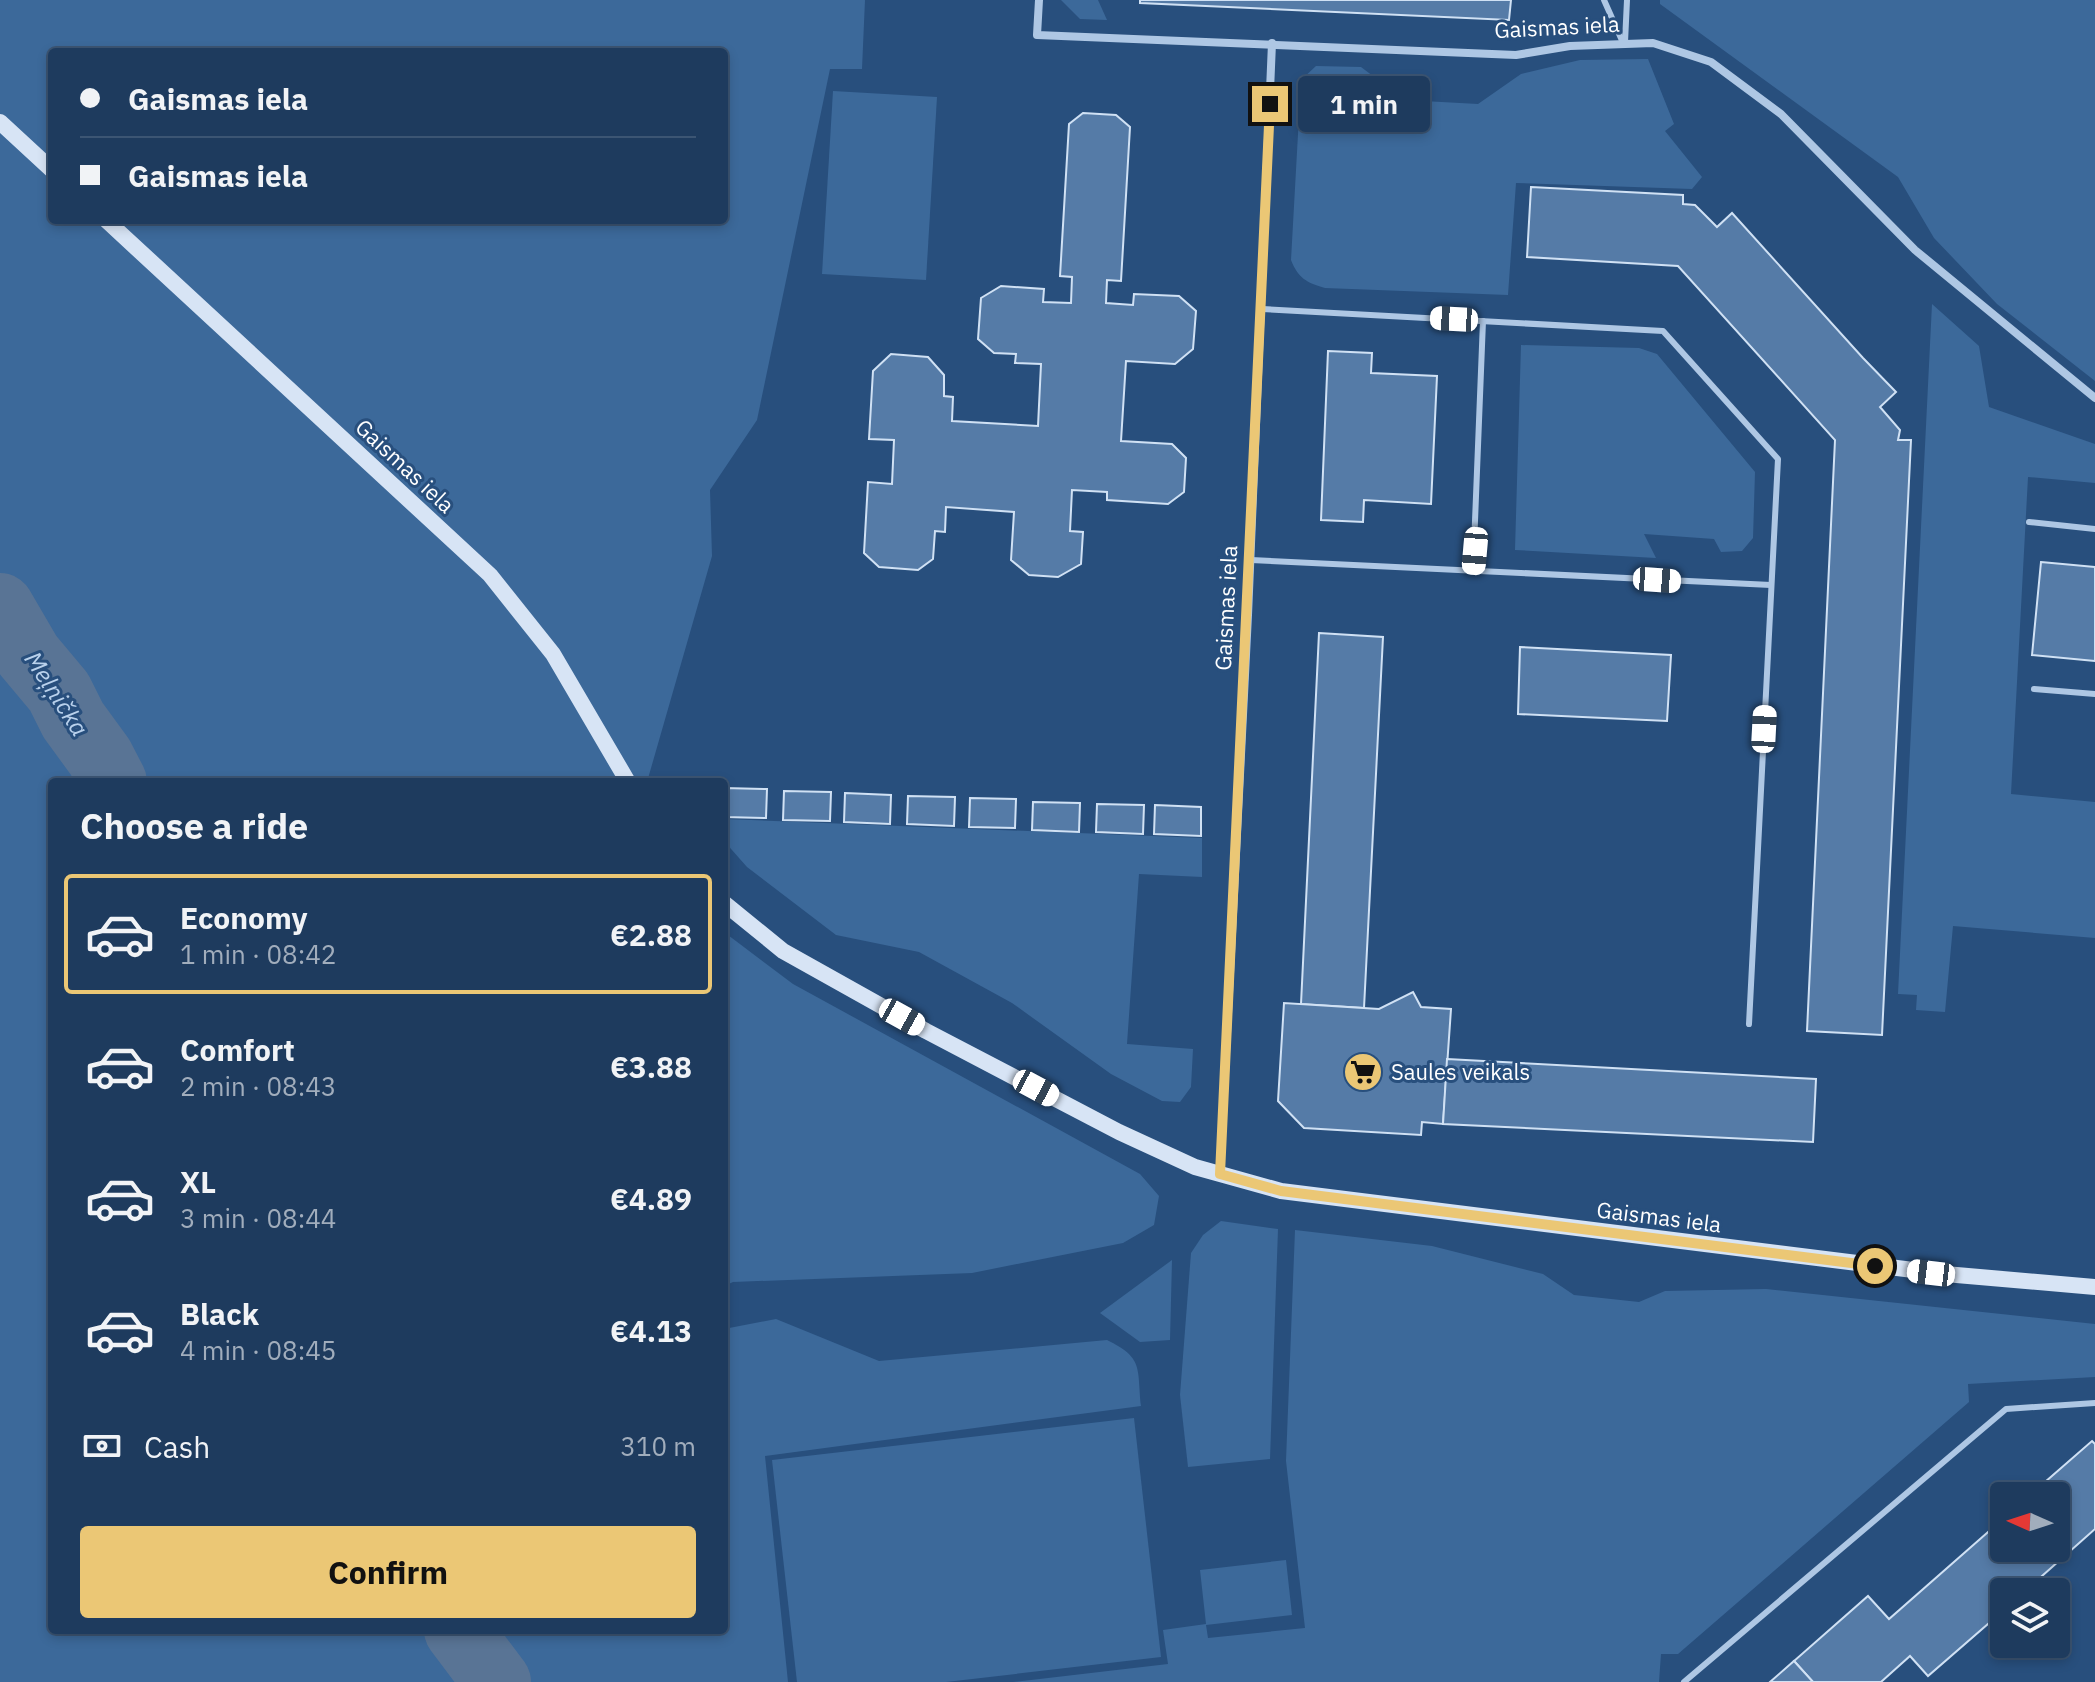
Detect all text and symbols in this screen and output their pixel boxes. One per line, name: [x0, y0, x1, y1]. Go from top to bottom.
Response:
street label: Gaismas iela: [1494, 9, 1621, 44]
callout: 1 min: [1298, 76, 1430, 132]
text: Gaismas iela: [128, 79, 308, 118]
route end: [1252, 86, 1288, 122]
text: 1 min: [1330, 87, 1398, 121]
text: Gaismas iela: [128, 156, 308, 195]
car: [1429, 306, 1479, 332]
street label: Gaismas iela: [350, 412, 461, 519]
car: [1461, 526, 1489, 576]
street label: Gaismas iela: [1208, 544, 1243, 671]
car: [1632, 566, 1682, 594]
water label: Meļņička: [18, 645, 96, 742]
car: [1751, 704, 1777, 754]
text: Choose a ride: [80, 802, 308, 849]
icon: car: [84, 898, 156, 970]
text: Economy: [180, 898, 308, 937]
text: €2.88: [610, 915, 692, 954]
text: 1 min · 08:42: [180, 937, 336, 971]
car: [875, 995, 929, 1039]
icon: car: [84, 1030, 156, 1102]
text: Comfort: [180, 1030, 295, 1069]
text: €3.88: [610, 1047, 692, 1086]
supermarket icon: Saules veikals: [1342, 1051, 1384, 1093]
place label: Saules veikals: [1391, 1057, 1530, 1086]
car: [1009, 1066, 1063, 1110]
text: 2 min · 08:43: [180, 1069, 336, 1103]
icon: car: [84, 1162, 156, 1234]
text: XL: [180, 1162, 216, 1201]
text: €4.89: [610, 1179, 692, 1218]
street label: Gaismas iela: [1595, 1194, 1723, 1239]
text: 3 min · 08:44: [180, 1201, 336, 1235]
route start: [1857, 1248, 1893, 1284]
car: [1906, 1258, 1956, 1288]
icon: car: [84, 1294, 156, 1366]
text: Black: [180, 1294, 259, 1333]
text: €4.13: [610, 1311, 692, 1350]
text: 4 min · 08:45: [180, 1333, 336, 1367]
icon: cash: [80, 1424, 124, 1468]
text: Cash: [144, 1427, 210, 1466]
text: 310 m: [620, 1429, 696, 1463]
north arrow: [1990, 1482, 2070, 1562]
map controls: [1990, 1482, 2070, 1658]
button: Confirm: [80, 1526, 696, 1618]
button: layers: [1990, 1578, 2070, 1658]

